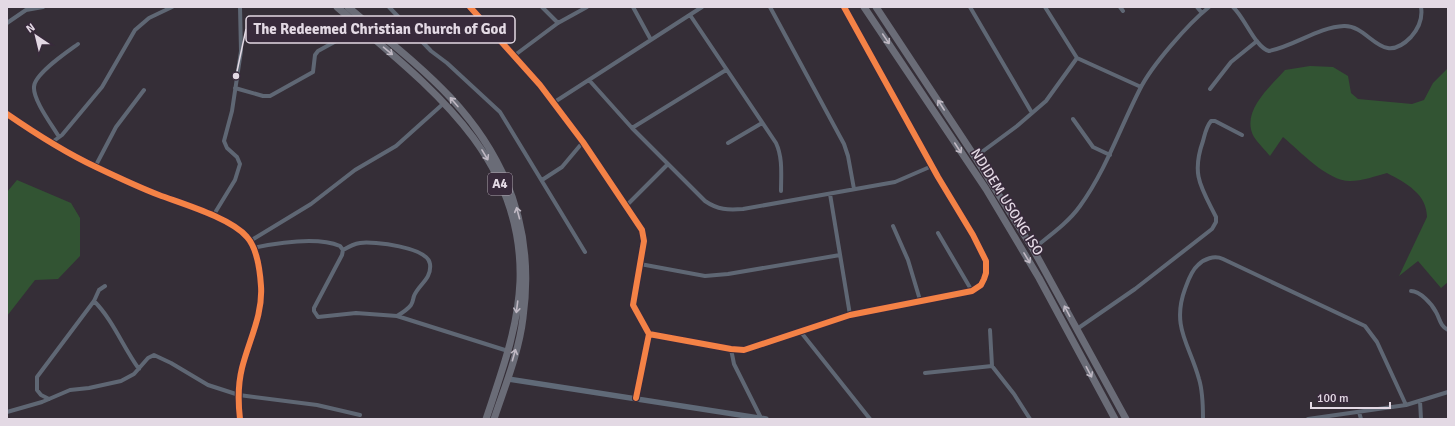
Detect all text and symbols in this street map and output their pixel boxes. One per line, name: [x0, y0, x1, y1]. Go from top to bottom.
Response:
north arrow: [16, 16, 56, 56]
callout: The Redeemed Christian Church of God: [246, 16, 515, 43]
text: The Redeemed Christian Church of God: [254, 20, 506, 38]
text: N: [24, 21, 37, 36]
one-way arrow: [882, 34, 890, 45]
one-way arrow: [382, 46, 393, 55]
one-way arrow: [449, 96, 458, 107]
one-way arrow: [937, 100, 945, 111]
one-way arrow: [954, 142, 962, 153]
street label: NDIDEM USONG ISO: [967, 145, 1047, 259]
one-way arrow: [482, 149, 490, 161]
road number: A4: [488, 173, 512, 195]
one-way arrow: [514, 207, 521, 220]
one-way arrow: [1023, 252, 1031, 264]
one-way arrow: [513, 300, 521, 313]
one-way arrow: [1063, 305, 1071, 317]
one-way arrow: [511, 349, 518, 362]
one-way arrow: [1086, 366, 1094, 378]
scale bar: [1311, 384, 1390, 410]
text: 100 m: [1317, 391, 1349, 406]

